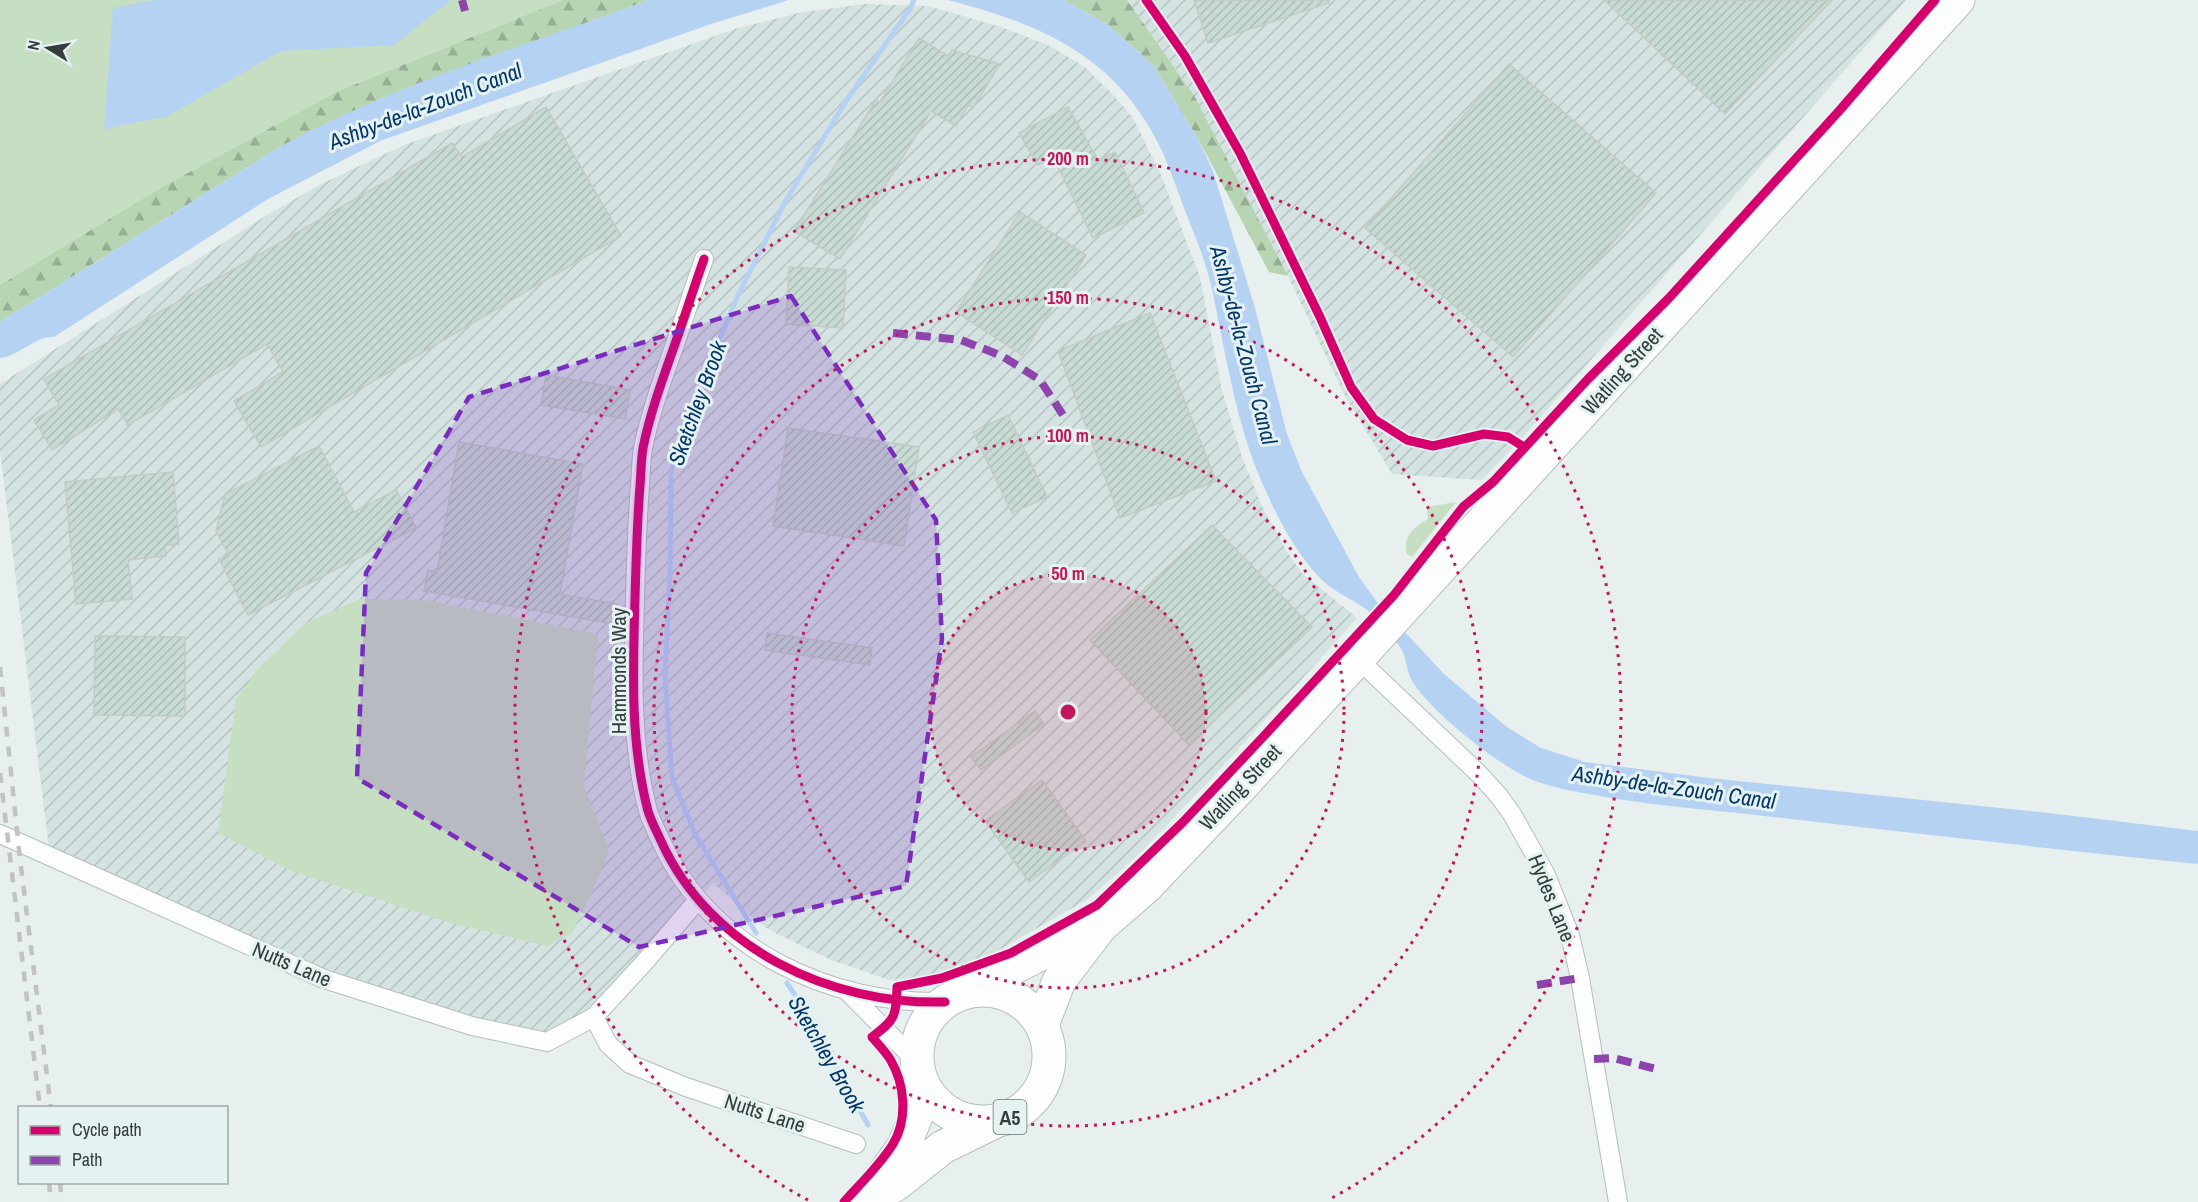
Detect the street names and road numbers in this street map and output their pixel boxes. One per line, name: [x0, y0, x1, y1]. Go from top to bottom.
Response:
street label: Watling Street: [1575, 321, 1669, 421]
street label: Hammonds Way: [604, 607, 633, 734]
street label: Watling Street: [1192, 737, 1288, 837]
street label: Hydes Lane: [1521, 850, 1583, 946]
street label: Nutts Lane: [248, 934, 336, 994]
street label: Nutts Lane: [721, 1086, 809, 1140]
road number: A5: [994, 1100, 1026, 1134]

